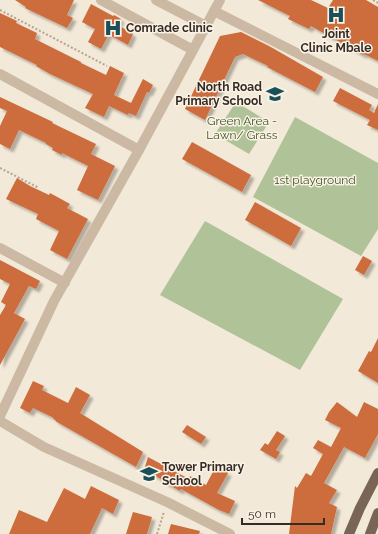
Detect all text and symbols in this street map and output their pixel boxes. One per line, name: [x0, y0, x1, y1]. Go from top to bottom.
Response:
hospital icon: Joint Clinic Mbale: [326, 5, 346, 25]
hospital icon: Comrade clinic: [103, 18, 123, 38]
place label: Comrade clinic: [126, 21, 213, 35]
place label: Joint Clinic Mbale: [301, 27, 371, 55]
place label: North Road Primary School: [175, 80, 262, 108]
school or university icon: North Road Primary School: [265, 84, 285, 104]
park label: Green Area - Lawn/ Grass: [206, 114, 278, 142]
park label: 1st playground: [274, 173, 356, 187]
place label: Tower Primary School: [162, 460, 244, 488]
school or university icon: Tower Primary School: [139, 464, 159, 484]
scale bar: [242, 500, 324, 526]
text: 50 m: [248, 507, 276, 521]

